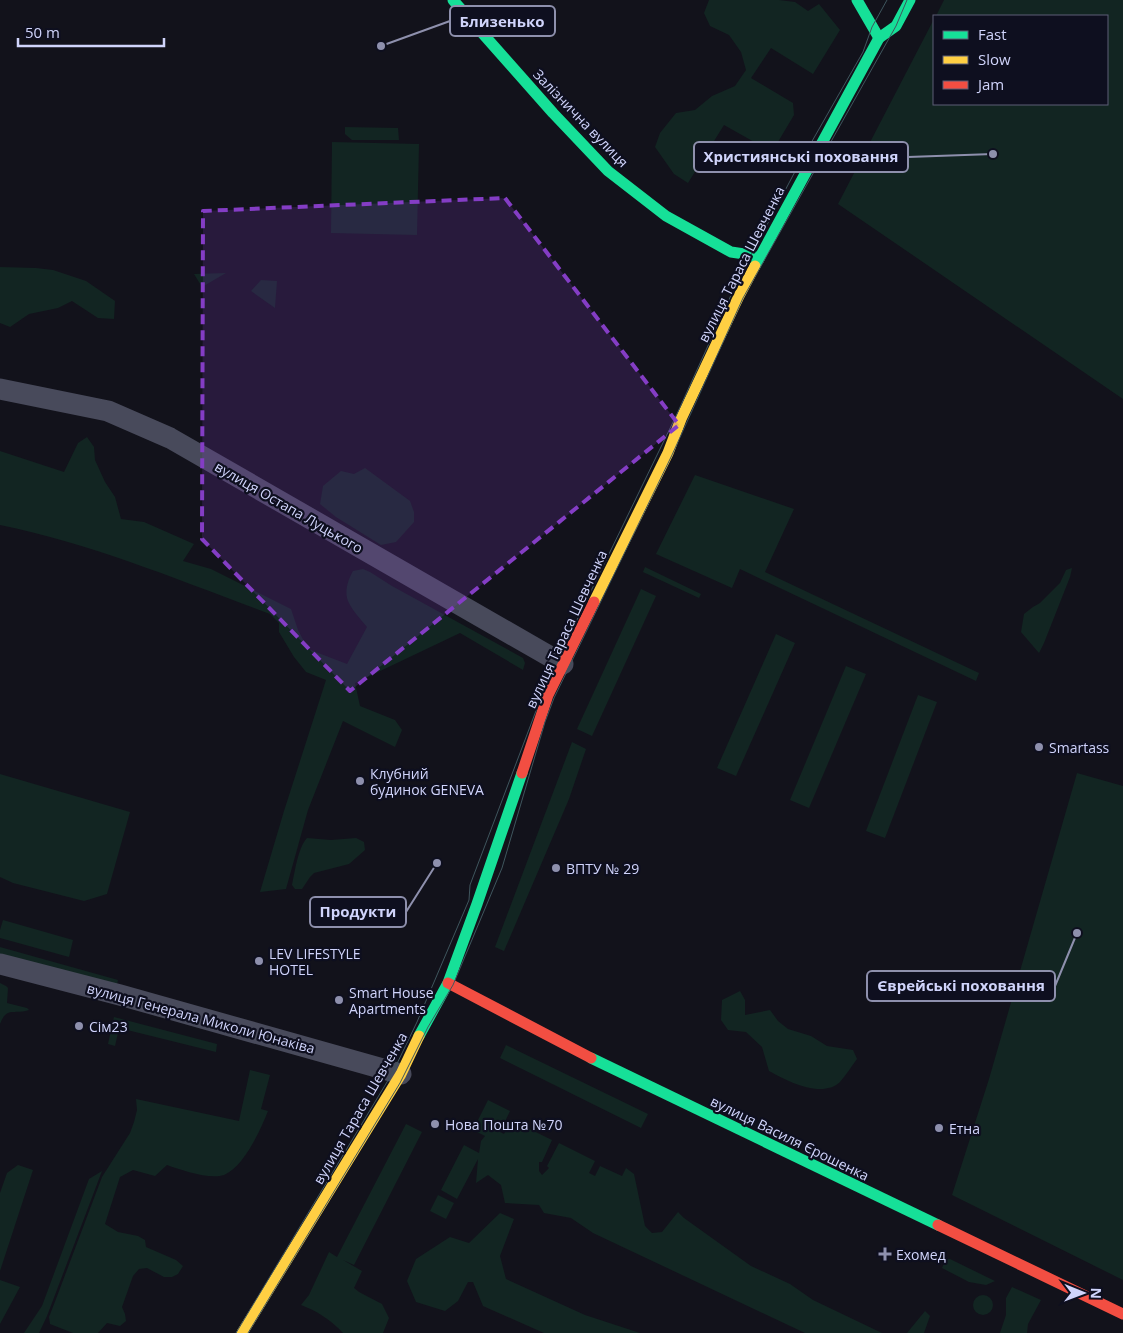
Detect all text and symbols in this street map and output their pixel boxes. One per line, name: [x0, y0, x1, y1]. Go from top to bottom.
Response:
callout: Близенько: [450, 6, 555, 36]
text: Близенько: [460, 11, 544, 31]
scale bar: [18, 15, 164, 47]
legend: [933, 15, 1108, 105]
text: 50 m: [25, 22, 60, 42]
text: Fast: [978, 24, 1007, 44]
text: Slow: [978, 49, 1011, 69]
street label: Залізнична вулиця: [529, 65, 633, 171]
text: Jam: [976, 74, 1004, 94]
callout: Християнські поховання: [694, 142, 908, 172]
text: Християнські поховання: [704, 146, 898, 166]
street label: вулиця Тараса Шевченка: [693, 183, 789, 345]
street label: вулиця Остапа Луцького: [211, 457, 367, 557]
street label: вулиця Тараса Шевченка: [521, 547, 611, 711]
place label: Smartass: [1049, 738, 1110, 757]
marker: Smartass: [1033, 741, 1045, 753]
place label: Клубний будинок GENEVA: [370, 764, 484, 799]
marker: Клубний будинок GENEVA: [354, 775, 366, 787]
place label: ВПТУ № 29: [566, 859, 639, 878]
marker: ВПТУ № 29: [550, 862, 562, 874]
callout: Продукти: [310, 897, 406, 927]
text: Продукти: [320, 901, 396, 921]
place label: LEV LIFESTYLE HOTEL: [269, 944, 361, 979]
marker: LEV LIFESTYLE HOTEL: [253, 955, 265, 967]
callout: Єврейські поховання: [867, 971, 1055, 1001]
text: Єврейські поховання: [877, 975, 1045, 995]
street label: вулиця Генерала Миколи Юнаківа: [85, 978, 317, 1058]
place label: Smart House Apartments: [349, 983, 434, 1018]
marker: Smart House Apartments: [333, 994, 345, 1006]
place label: Сім23: [89, 1017, 128, 1036]
marker: Сім23: [73, 1020, 85, 1032]
street label: вулиця Тараса Шевченка: [309, 1028, 411, 1188]
street label: вулиця Василя Єрошенка: [708, 1091, 872, 1185]
place label: Нова Пошта №70: [445, 1115, 563, 1134]
marker: Нова Пошта №70: [429, 1118, 441, 1130]
place label: Етна: [949, 1119, 980, 1138]
marker: Етна: [933, 1122, 945, 1134]
place label: Ехомед: [896, 1245, 946, 1264]
marker: Ехомед: [878, 1247, 892, 1261]
north arrow: [1058, 1268, 1108, 1318]
text: N: [1087, 1287, 1106, 1299]

